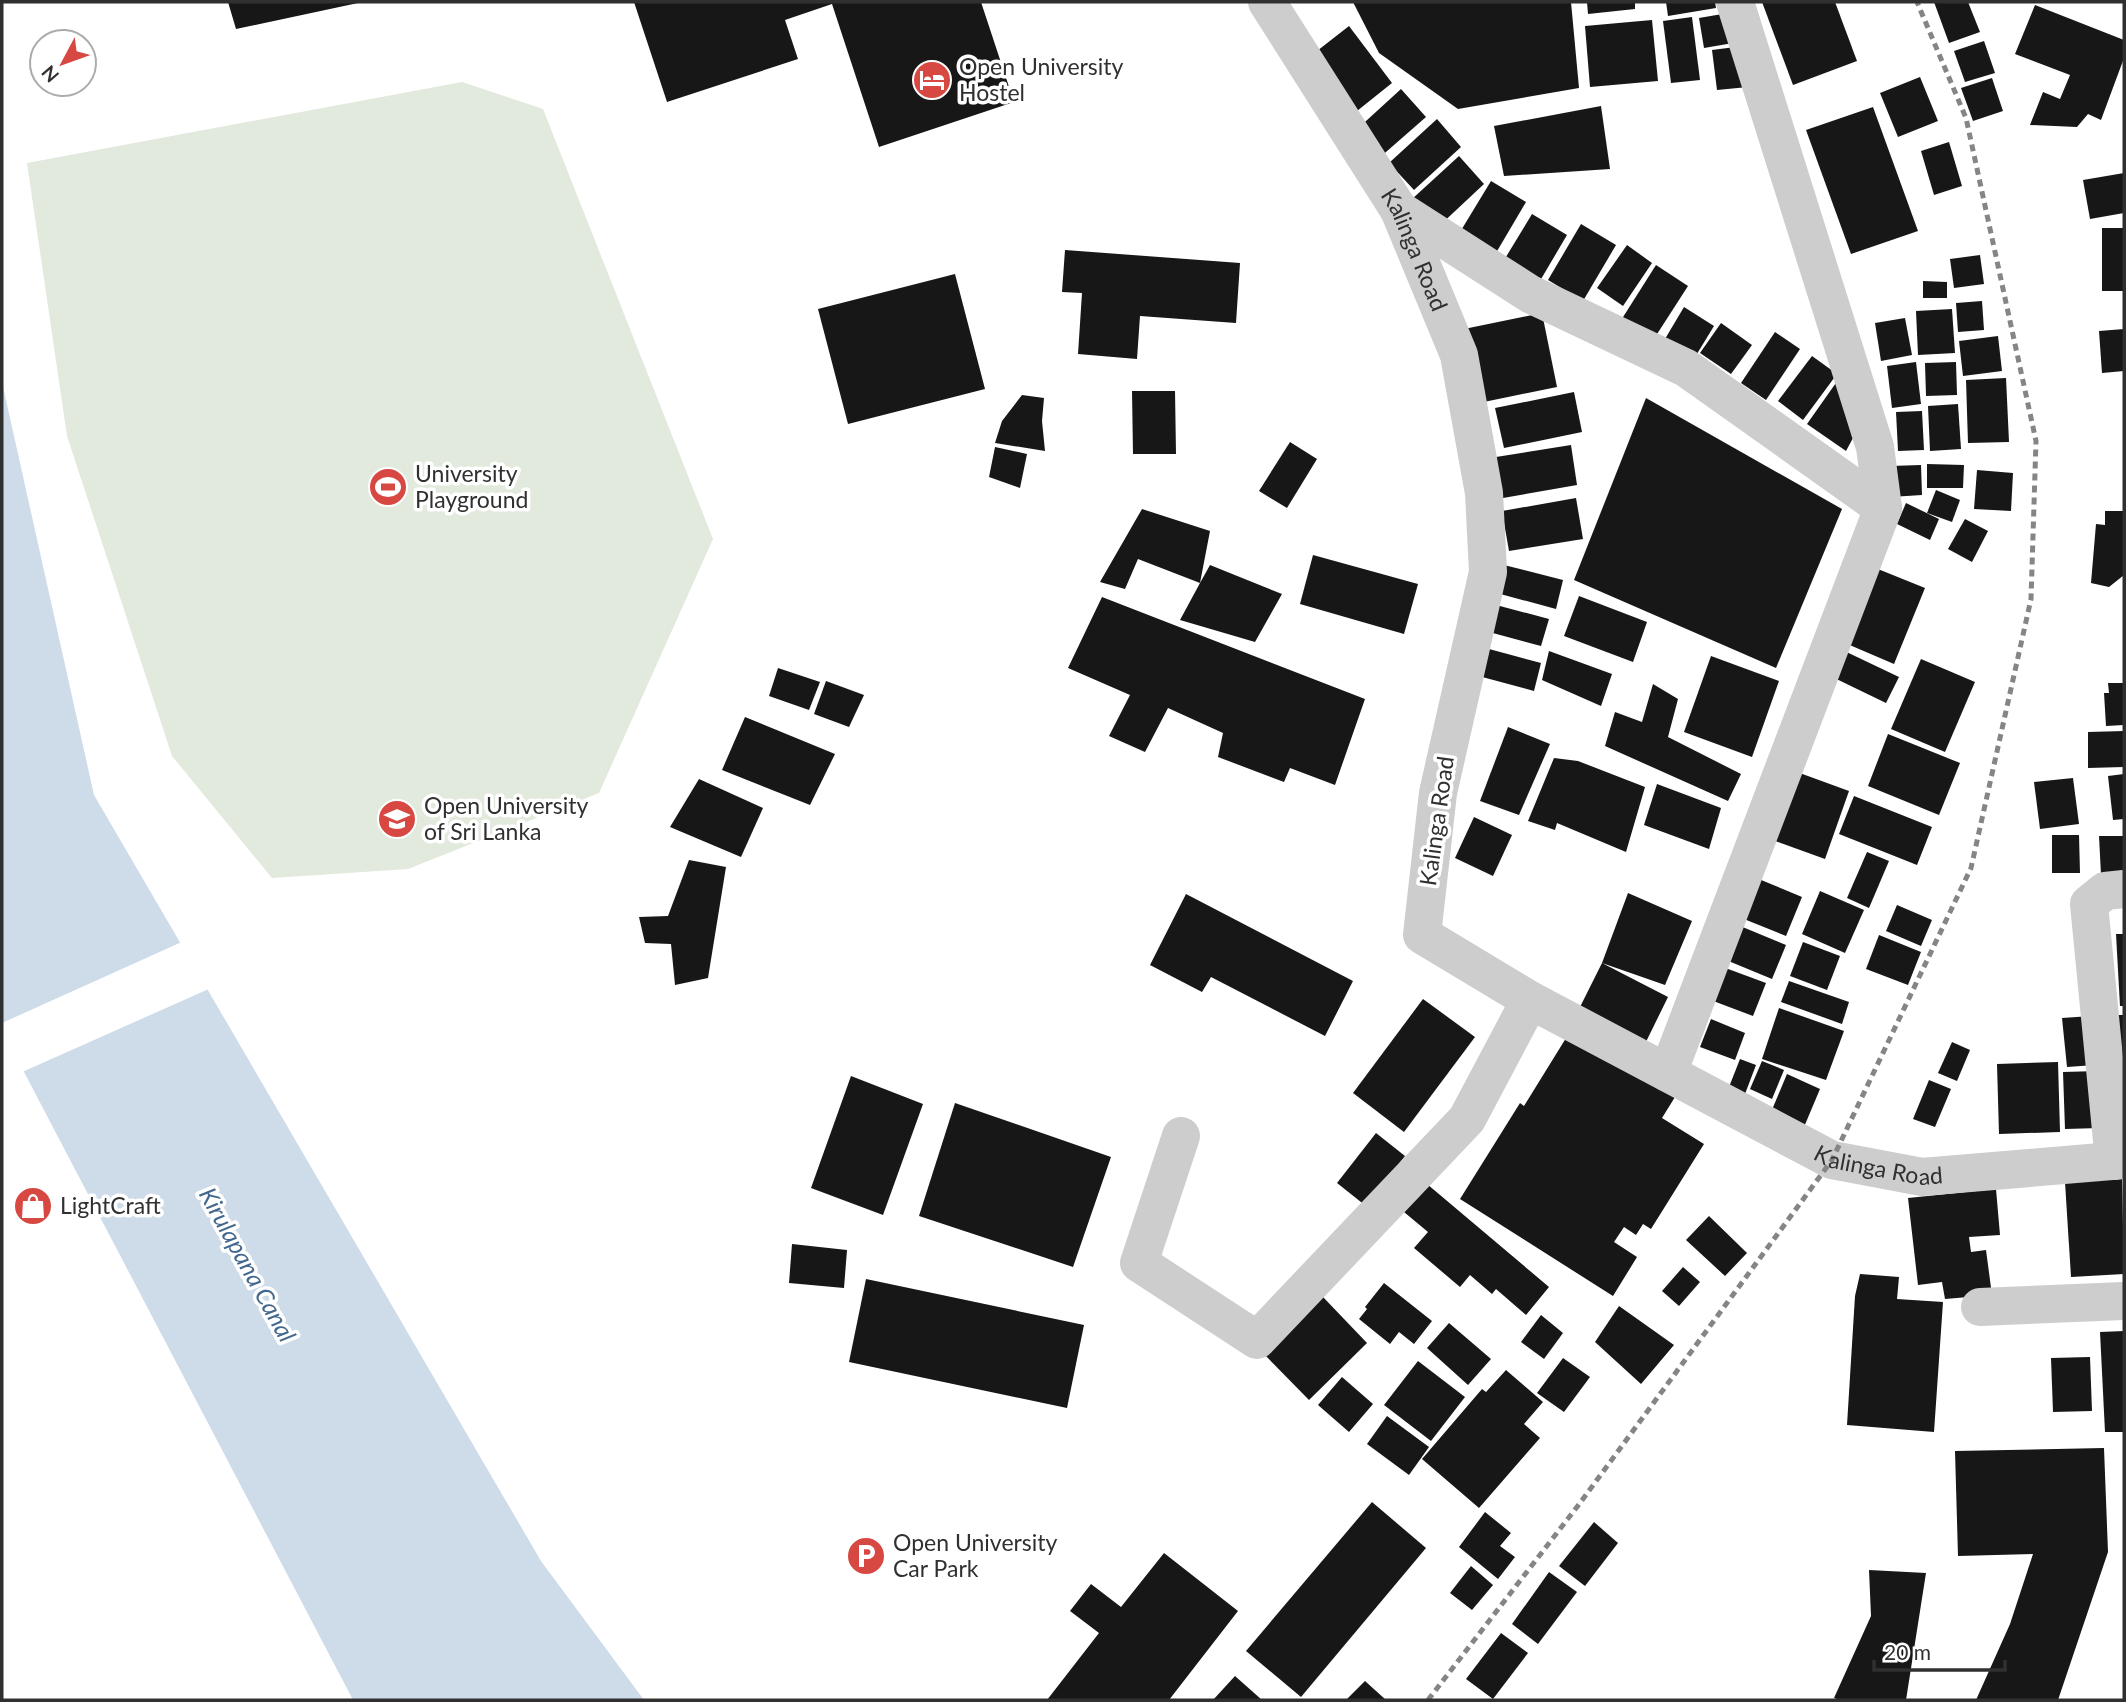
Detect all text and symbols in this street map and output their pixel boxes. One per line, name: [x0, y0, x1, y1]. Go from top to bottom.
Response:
north arrow: [28, 28, 98, 98]
place label: Open University Hostel: [959, 52, 1124, 106]
hotel icon: Open University Hostel: [911, 59, 953, 101]
text: N: [36, 61, 63, 88]
street label: Kalinga Road: [1376, 183, 1454, 315]
place label: University Playground: [415, 459, 528, 513]
sports icon: University Playground: [367, 466, 409, 508]
street label: Kalinga Road: [1413, 754, 1459, 888]
place label: Open University of Sri Lanka: [424, 791, 589, 845]
school or university icon: Open University of Sri Lanka: [376, 798, 418, 840]
street label: Kalinga Road: [1810, 1138, 1944, 1190]
water label: Kirulapana Canal: [194, 1182, 303, 1347]
shop icon: LightCraft: [12, 1185, 54, 1227]
place label: LightCraft: [60, 1191, 161, 1219]
place label: Open University Car Park: [893, 1528, 1058, 1582]
parking icon: Open University Car Park: [845, 1535, 887, 1577]
scale bar: [1874, 1628, 2005, 1672]
text: 20 m: [1884, 1639, 1931, 1664]

